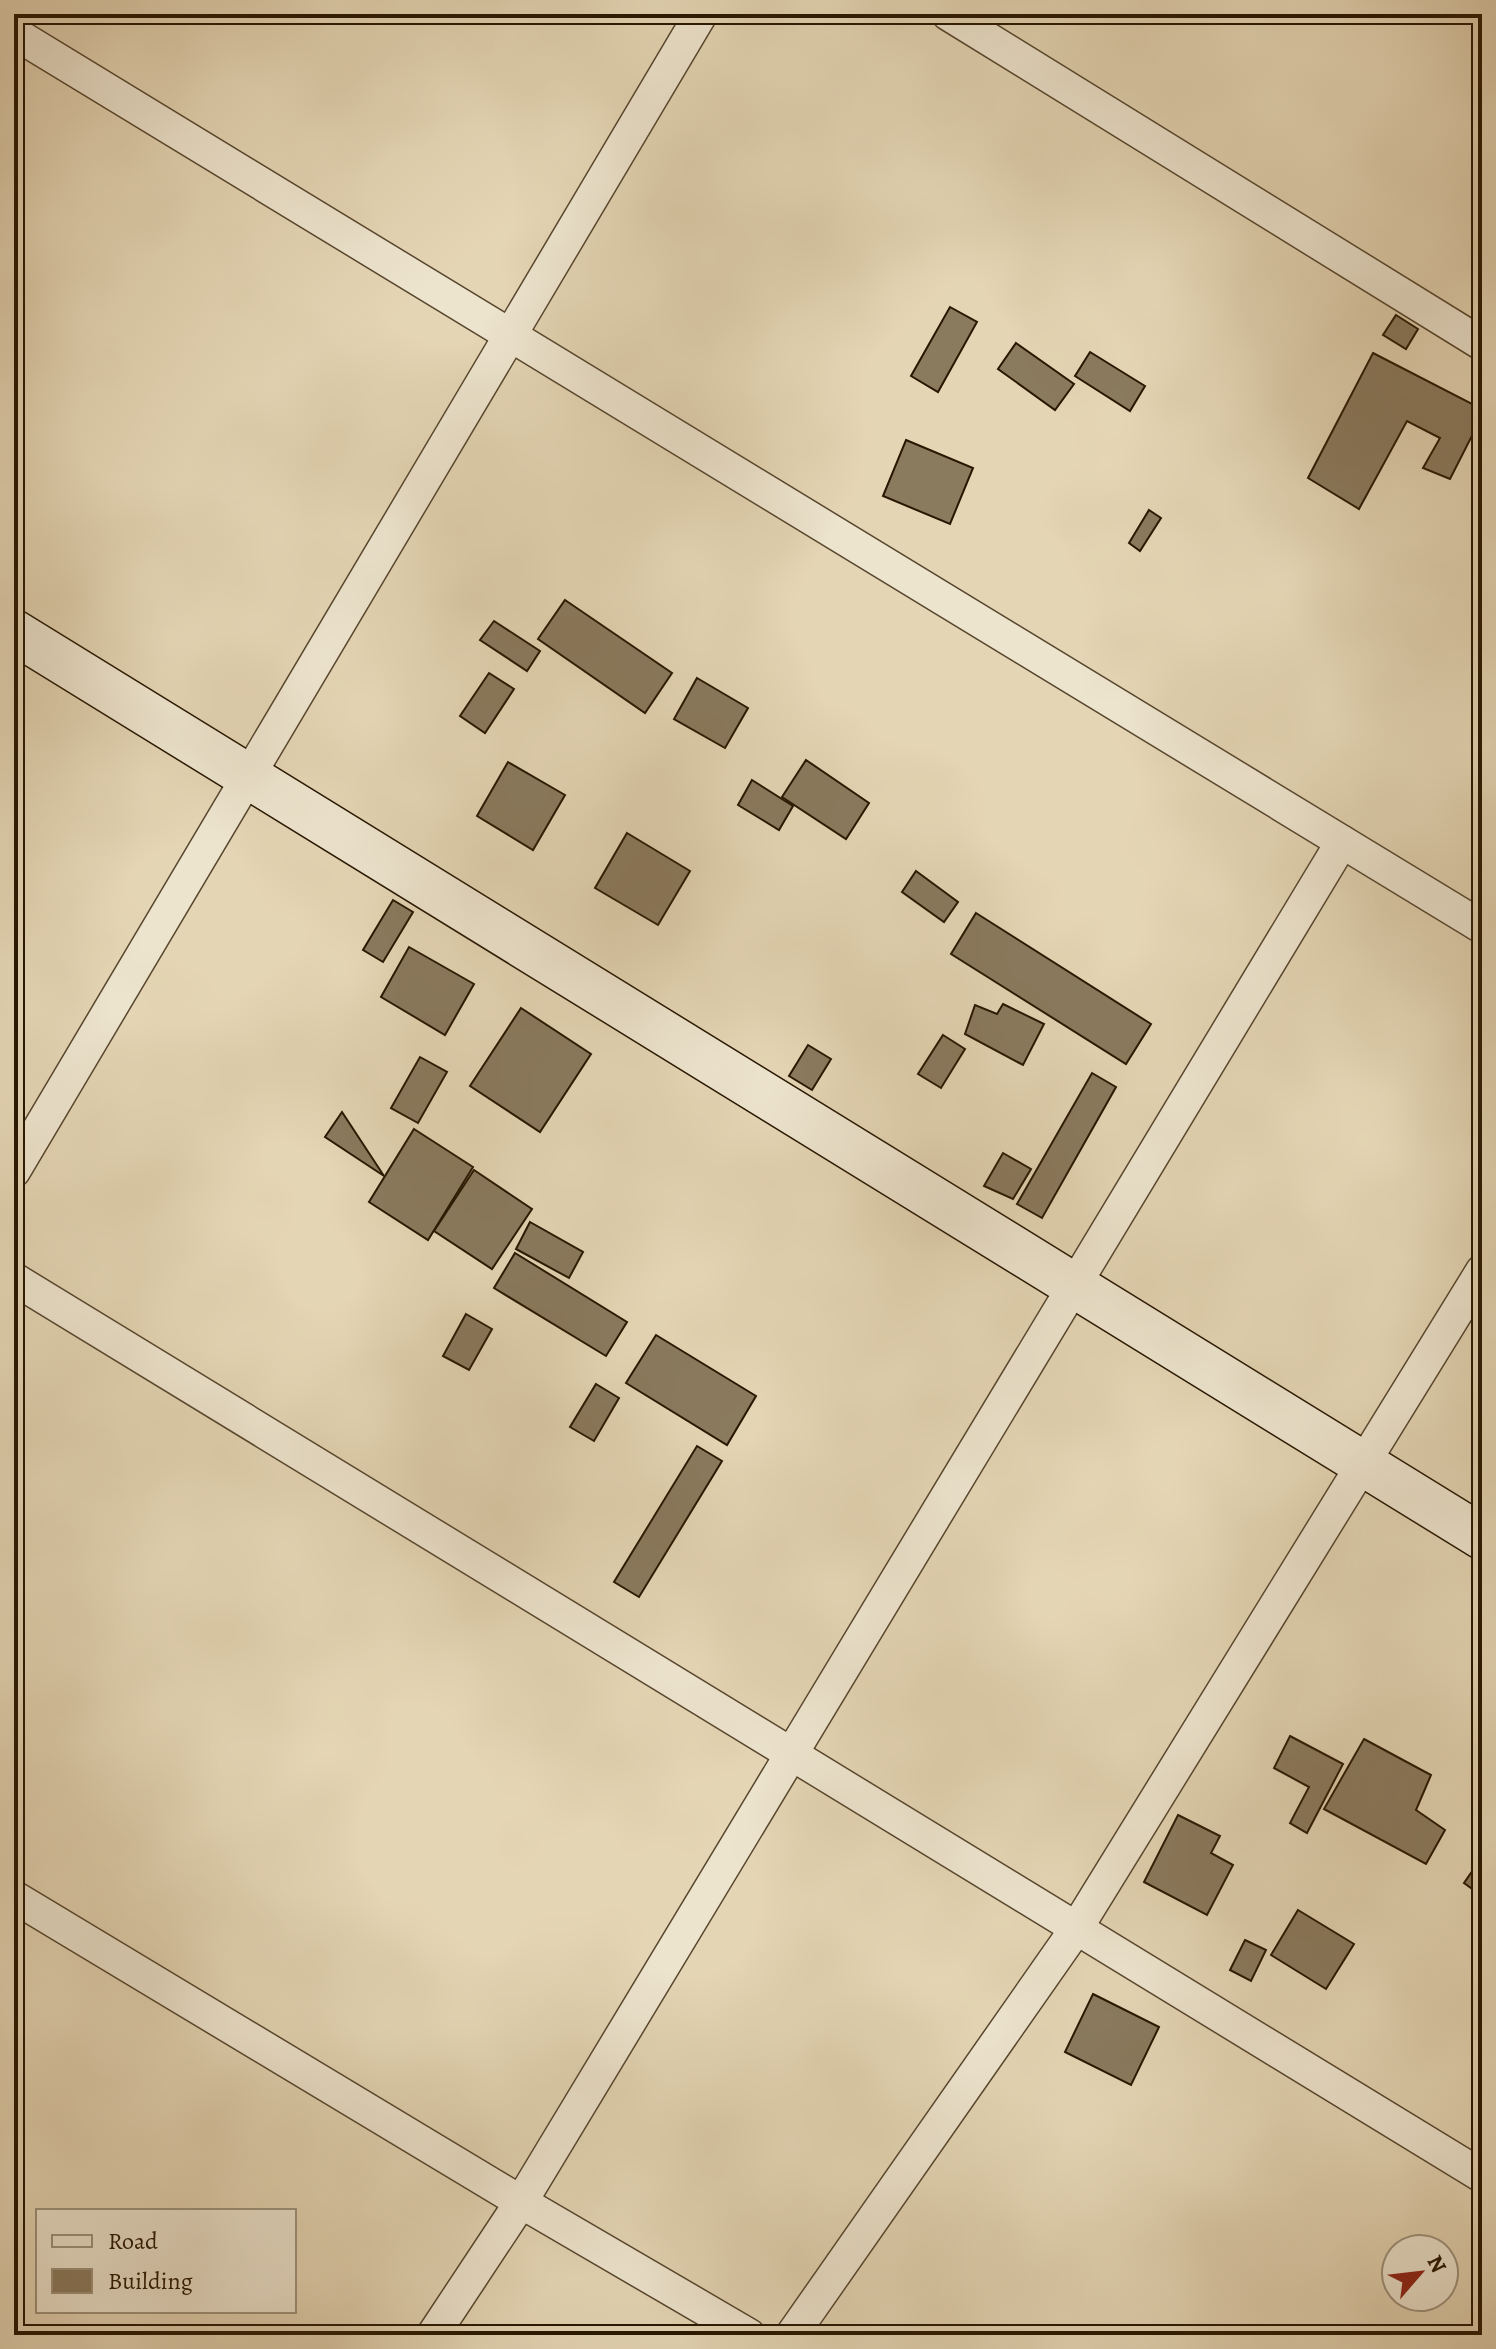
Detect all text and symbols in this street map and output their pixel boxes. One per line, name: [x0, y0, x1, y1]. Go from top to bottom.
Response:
legend: [36, 2209, 296, 2313]
text: Road: [108, 2225, 158, 2257]
north arrow: [1380, 2233, 1460, 2313]
text: N: [1420, 2250, 1454, 2278]
text: Building: [108, 2265, 193, 2297]

